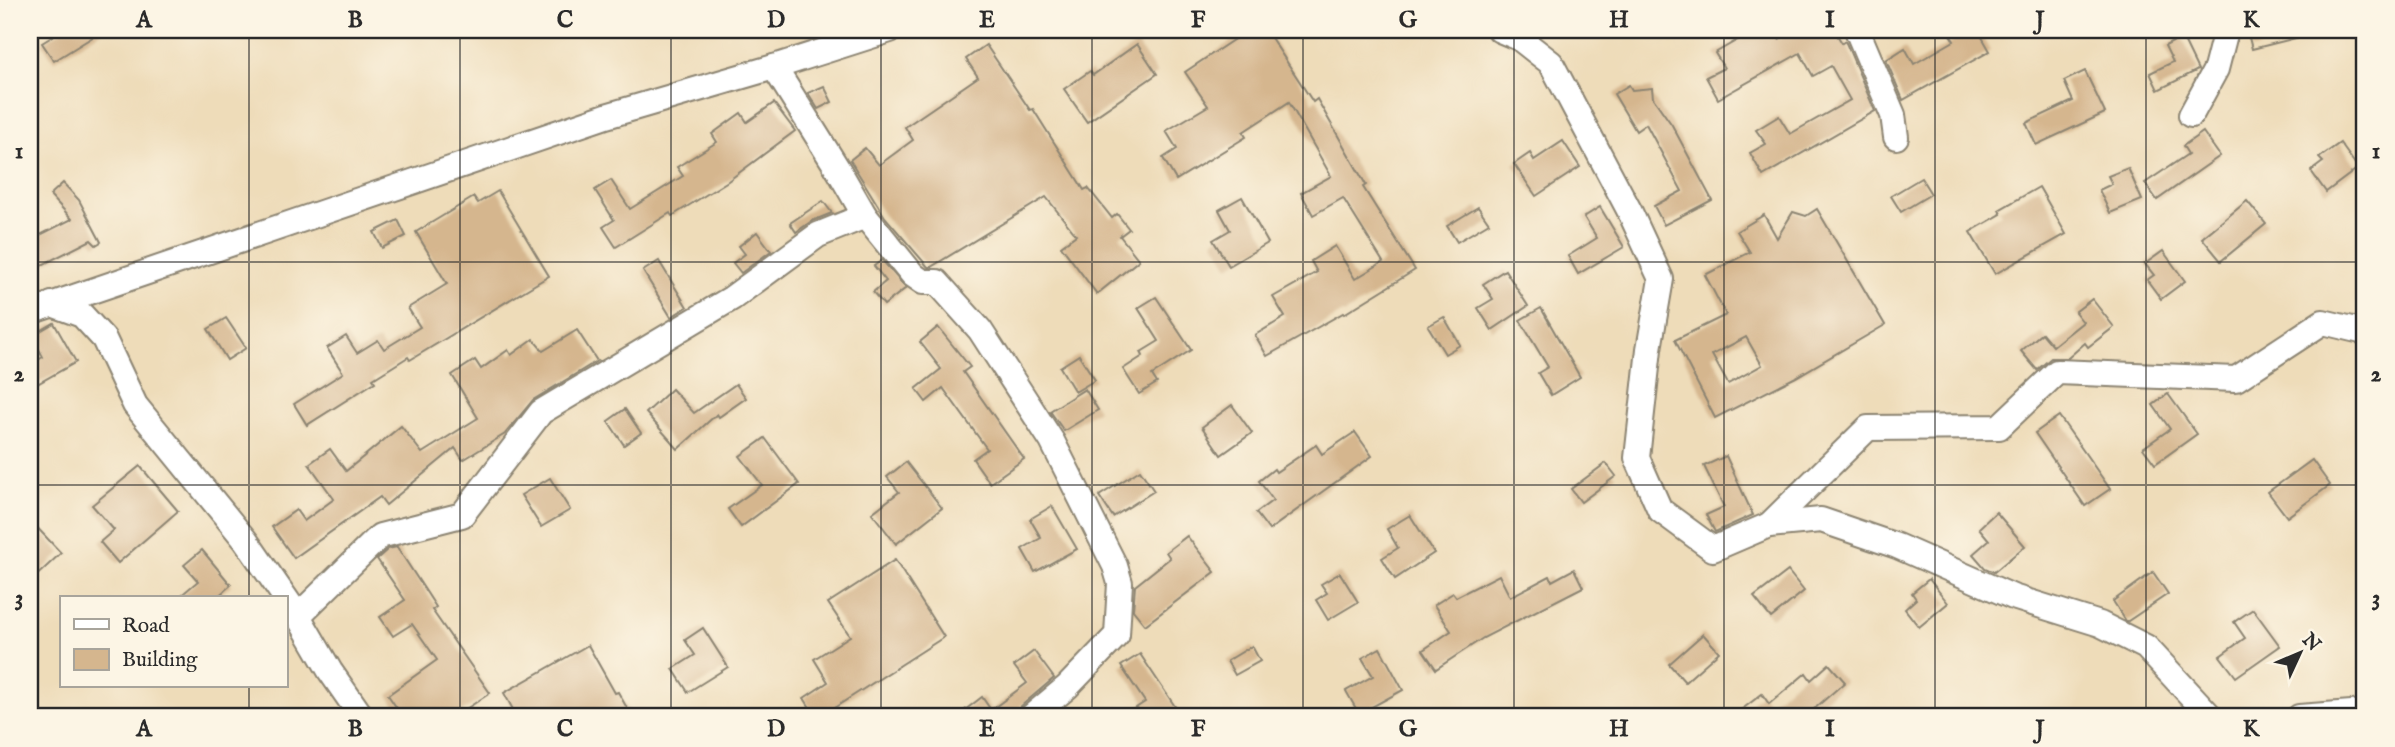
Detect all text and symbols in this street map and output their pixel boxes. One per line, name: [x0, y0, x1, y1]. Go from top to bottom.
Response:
text: A: [135, 6, 153, 35]
text: B: [347, 6, 363, 35]
text: C: [557, 6, 574, 35]
text: D: [767, 6, 785, 35]
text: E: [979, 6, 995, 35]
text: F: [1191, 6, 1206, 35]
text: G: [1399, 6, 1418, 35]
text: H: [1609, 6, 1629, 35]
text: I: [1825, 6, 1835, 35]
text: J: [2032, 6, 2045, 35]
text: K: [2243, 6, 2261, 35]
text: 1: [15, 137, 23, 166]
text: 1: [2372, 137, 2380, 166]
text: 2: [14, 360, 25, 389]
text: 2: [2371, 360, 2382, 389]
text: 3: [15, 584, 23, 613]
text: 3: [2372, 584, 2380, 613]
legend: [60, 596, 287, 688]
text: Road: [122, 613, 170, 640]
north arrow: [2266, 618, 2336, 688]
text: N: [2296, 628, 2326, 657]
text: Building: [122, 647, 198, 674]
text: A: [135, 715, 153, 744]
text: B: [347, 715, 363, 744]
text: C: [557, 715, 574, 744]
text: D: [767, 715, 785, 744]
text: E: [979, 715, 995, 744]
text: F: [1191, 715, 1206, 744]
text: G: [1399, 715, 1418, 744]
text: H: [1609, 715, 1629, 744]
text: I: [1825, 715, 1835, 744]
text: J: [2032, 715, 2045, 744]
text: K: [2243, 715, 2261, 744]

